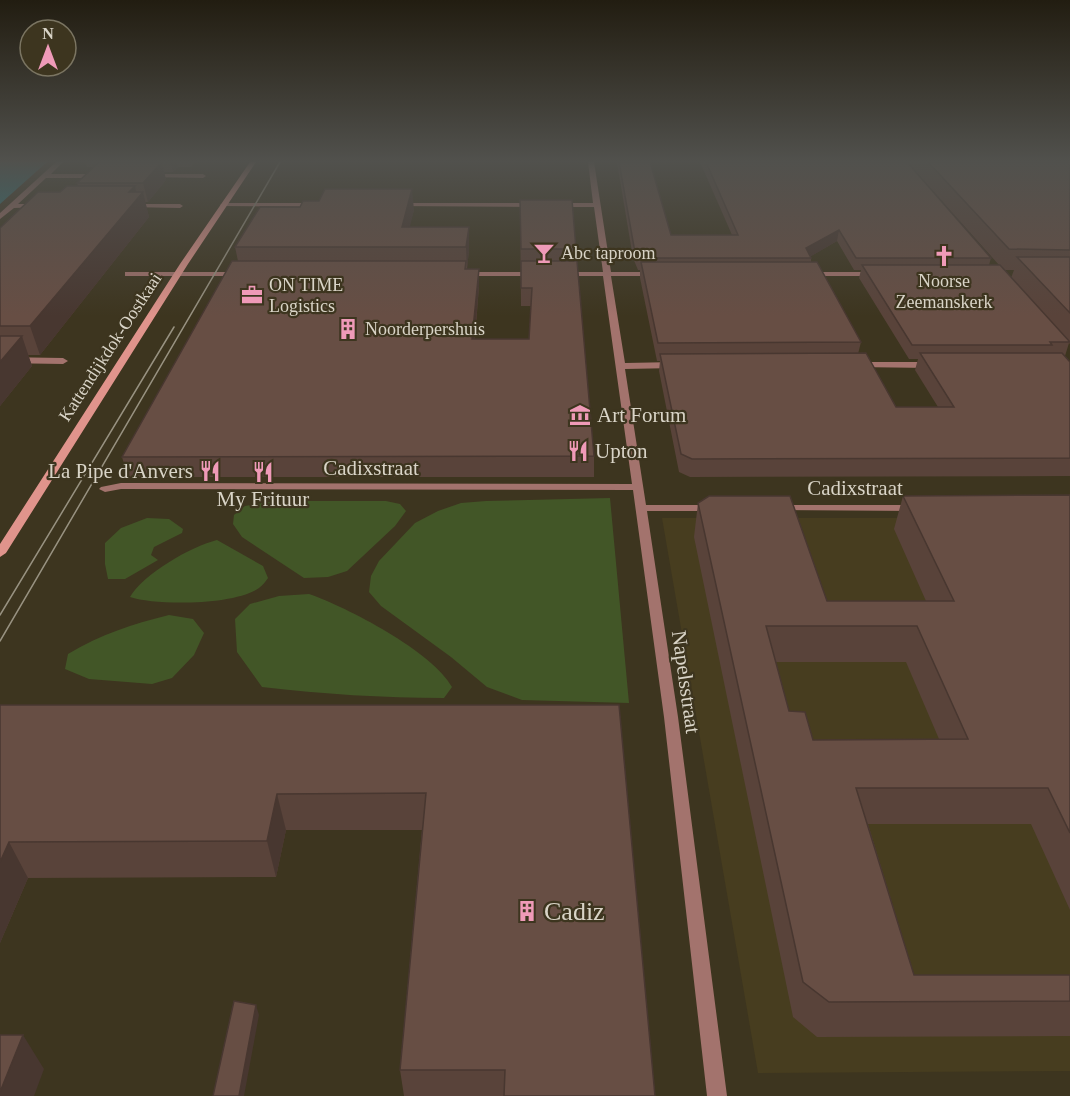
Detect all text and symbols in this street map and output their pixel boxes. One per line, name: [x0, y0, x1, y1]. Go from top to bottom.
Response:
north arrow: [18, 18, 78, 78]
text: N: [42, 25, 54, 42]
bar icon: Abc taproom: [532, 241, 556, 265]
place label: Abc taproom: [561, 243, 655, 263]
church icon: Noorse Zeemanskerk: [932, 244, 956, 268]
street label: Kattendijkdok-Oostkaai: [55, 269, 165, 425]
place label: Noorse Zeemanskerk: [896, 271, 992, 312]
place label: ON TIME Logistics: [269, 275, 343, 316]
office icon: ON TIME Logistics: [240, 283, 264, 307]
building icon: Noorderpershuis: [336, 317, 360, 341]
place label: Noorderpershuis: [365, 319, 485, 339]
museum icon: Art Forum: [568, 403, 592, 427]
place label: Art Forum: [597, 403, 686, 427]
restaurant icon: Upton: [566, 439, 590, 463]
place label: Upton: [595, 439, 648, 463]
street label: Cadixstraat: [323, 456, 419, 480]
place label: La Pipe d'Anvers: [48, 459, 193, 483]
restaurant icon: La Pipe d'Anvers: [198, 459, 222, 483]
restaurant icon: My Frituur: [251, 460, 275, 484]
street label: Cadixstraat: [807, 476, 903, 500]
place label: My Frituur: [217, 487, 309, 511]
street label: Napelsstraat: [667, 629, 705, 735]
place label: Cadiz: [544, 897, 605, 926]
building icon: Cadiz: [515, 899, 539, 923]

